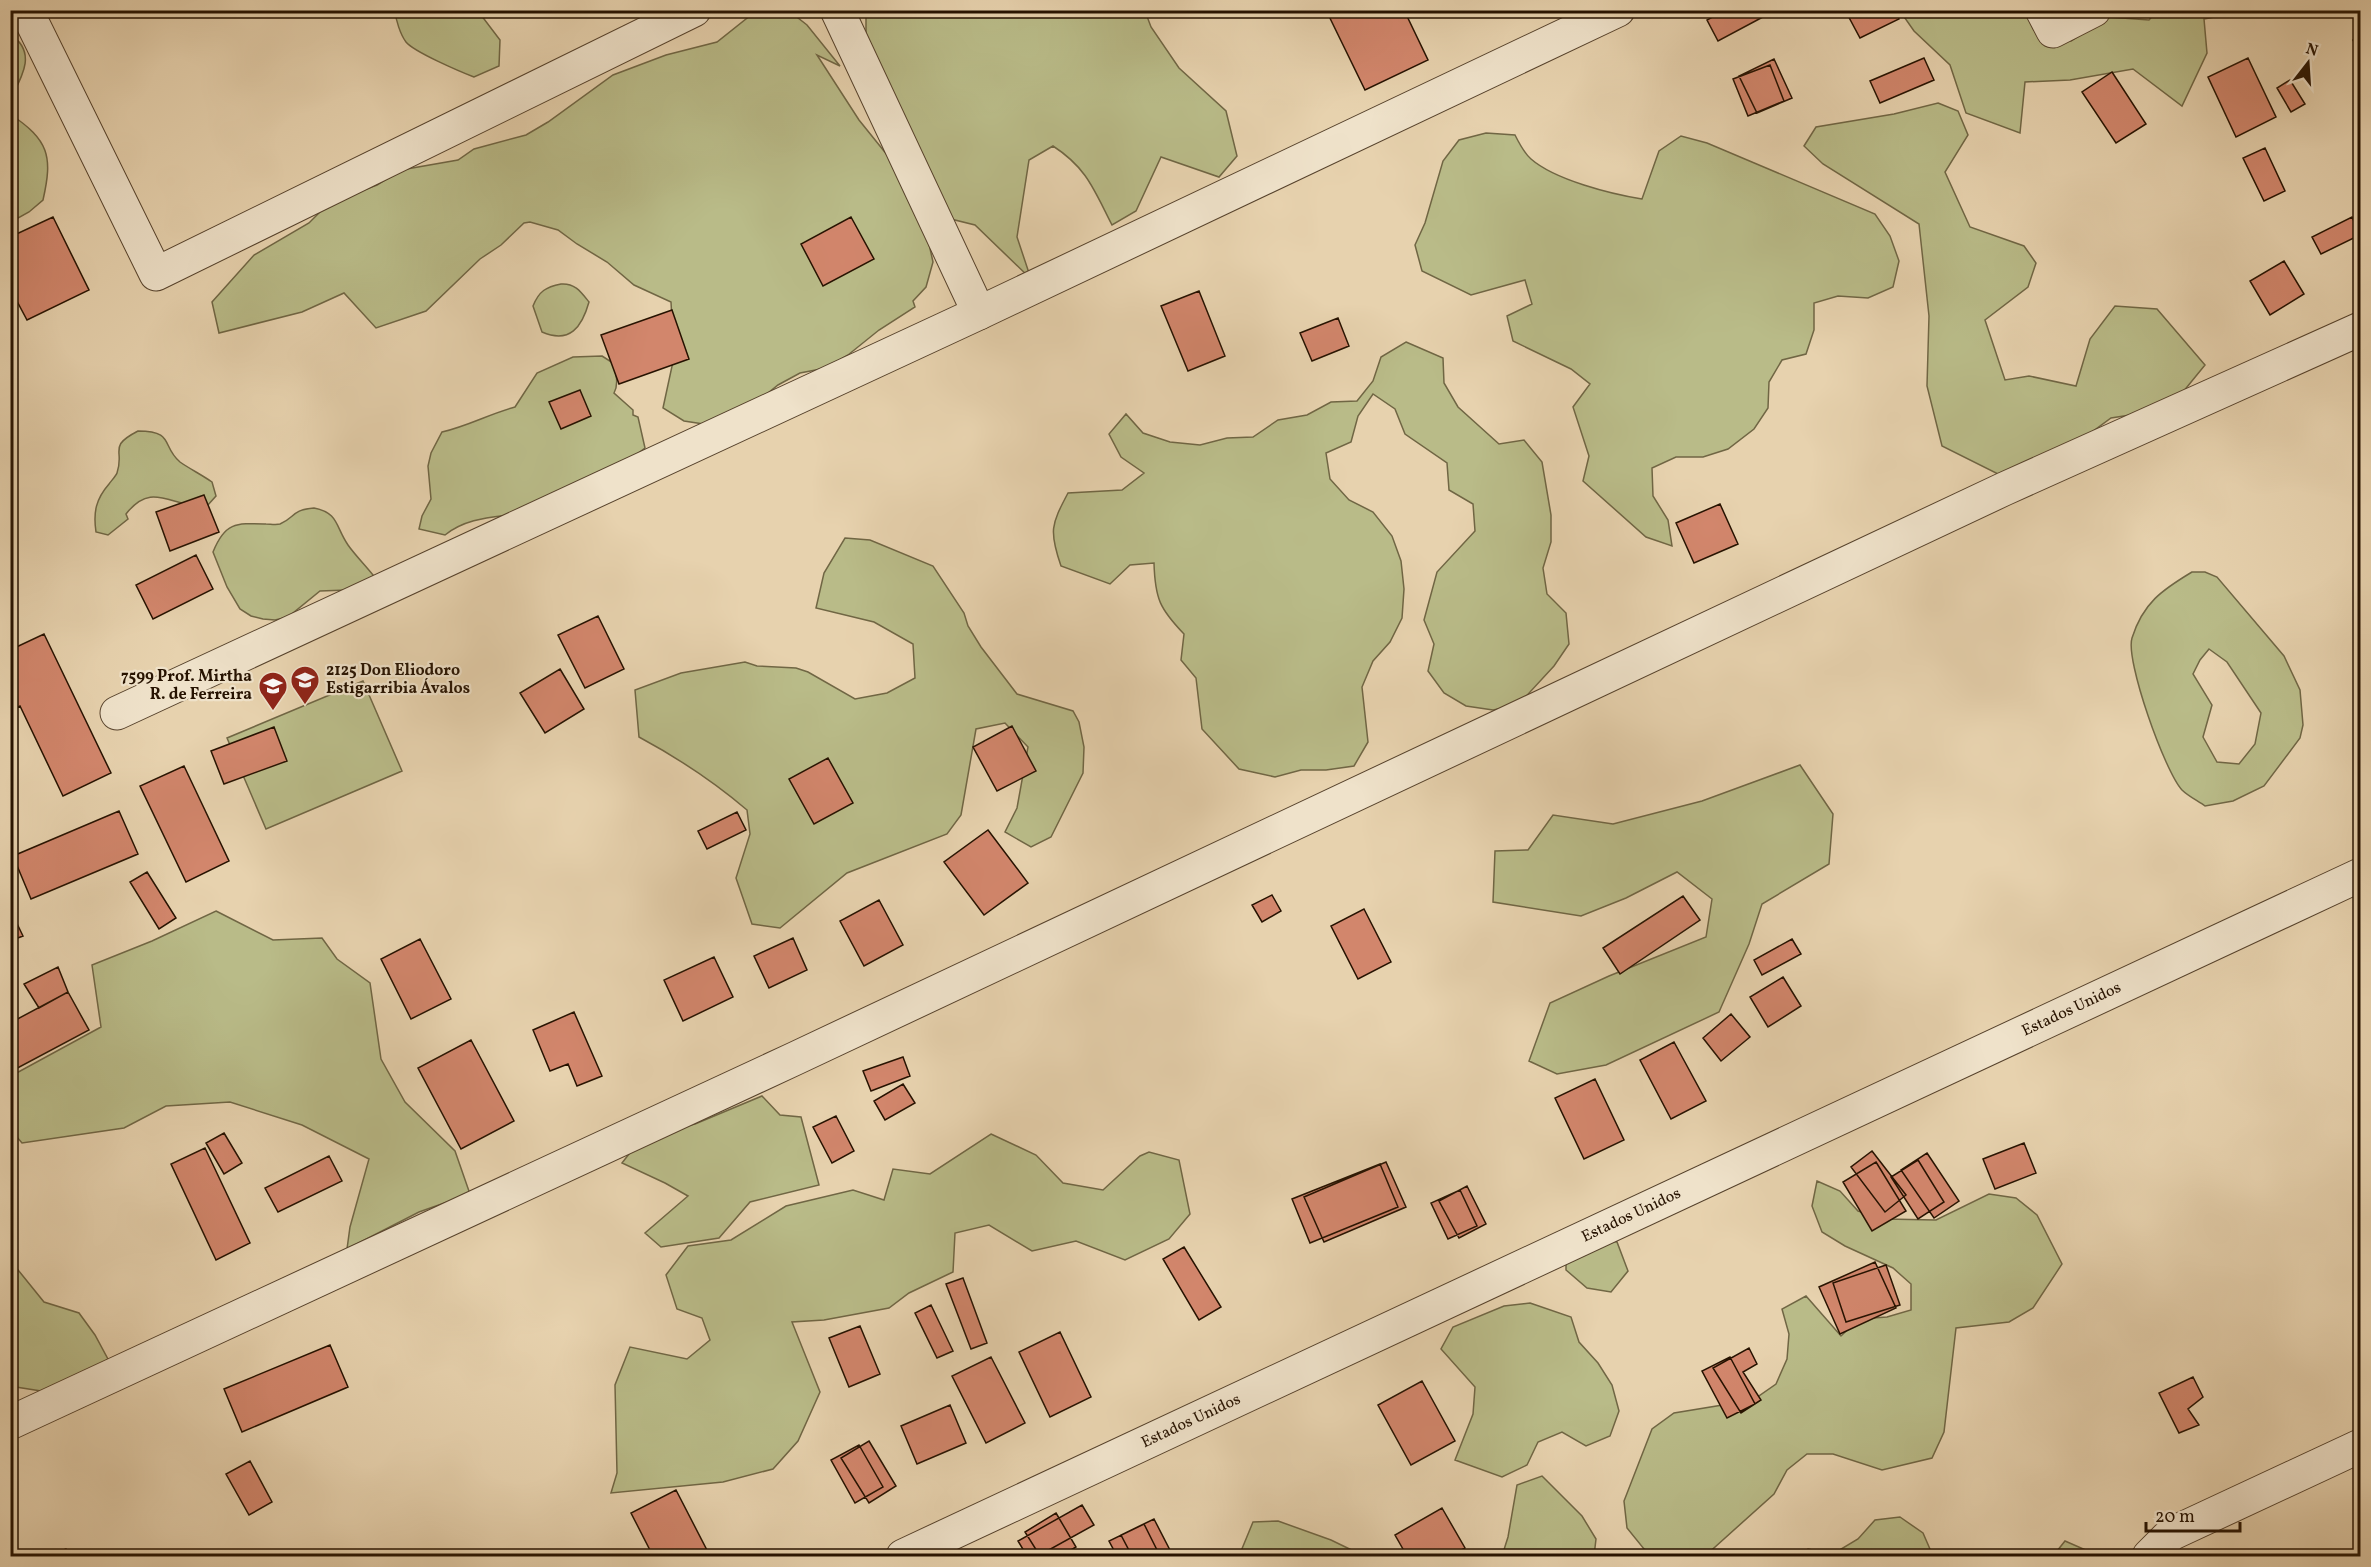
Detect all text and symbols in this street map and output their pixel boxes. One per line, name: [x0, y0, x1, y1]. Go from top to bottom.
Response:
north arrow: [2278, 33, 2338, 93]
text: N: [2303, 38, 2321, 63]
place label: 2125 Don Eliodoro Estigarribia Ávalos: [326, 660, 470, 700]
school or university icon: 2125 Don Eliodoro Estigarribia Ávalos: [289, 664, 321, 706]
place label: 7599 Prof. Mirtha R. de Ferreira: [121, 666, 252, 706]
school or university icon: 7599 Prof. Mirtha R. de Ferreira: [257, 670, 289, 712]
street label: Estados Unidos: [2018, 977, 2125, 1042]
street label: Estados Unidos: [1578, 1183, 1685, 1248]
street label: Estados Unidos: [1138, 1389, 1244, 1454]
scale bar: [2146, 1495, 2240, 1533]
text: 20 m: [2155, 1505, 2195, 1530]

